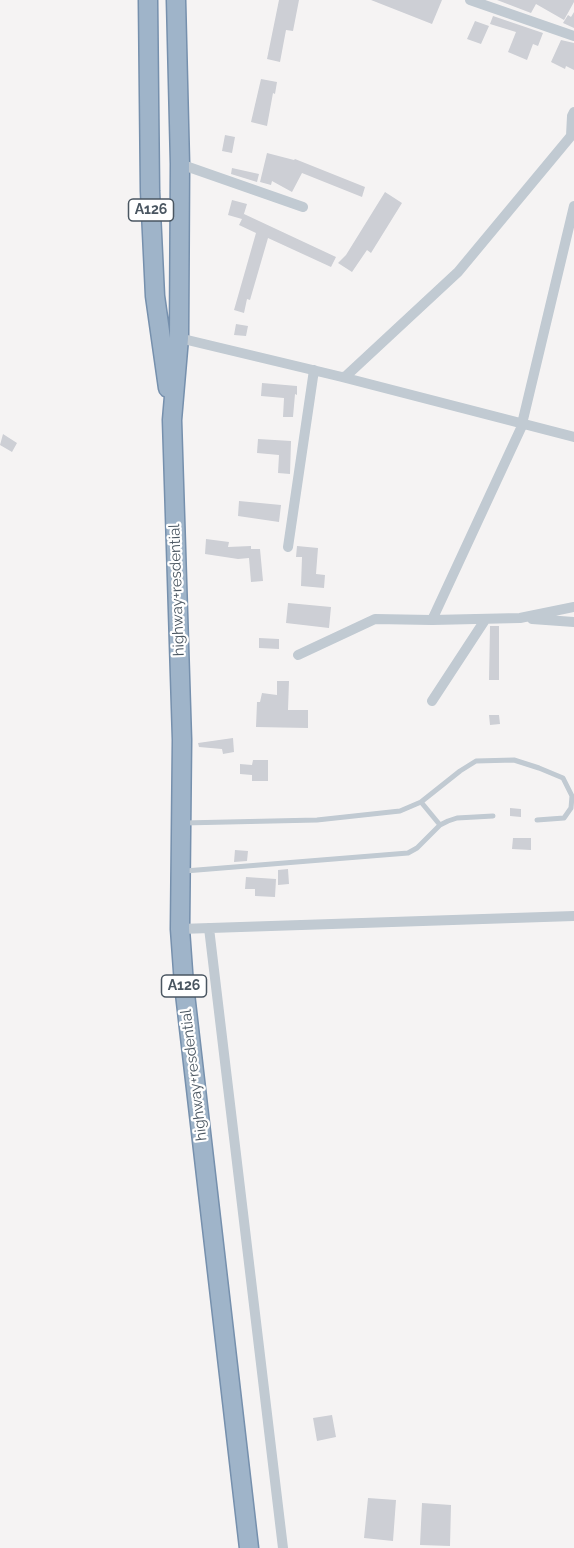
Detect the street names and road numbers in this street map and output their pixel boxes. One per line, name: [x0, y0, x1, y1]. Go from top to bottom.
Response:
road number: A126: [128, 199, 174, 221]
street label: highway+resdential: [166, 523, 188, 657]
road number: A126: [162, 975, 207, 997]
street label: highway+resdential: [177, 1008, 211, 1142]

